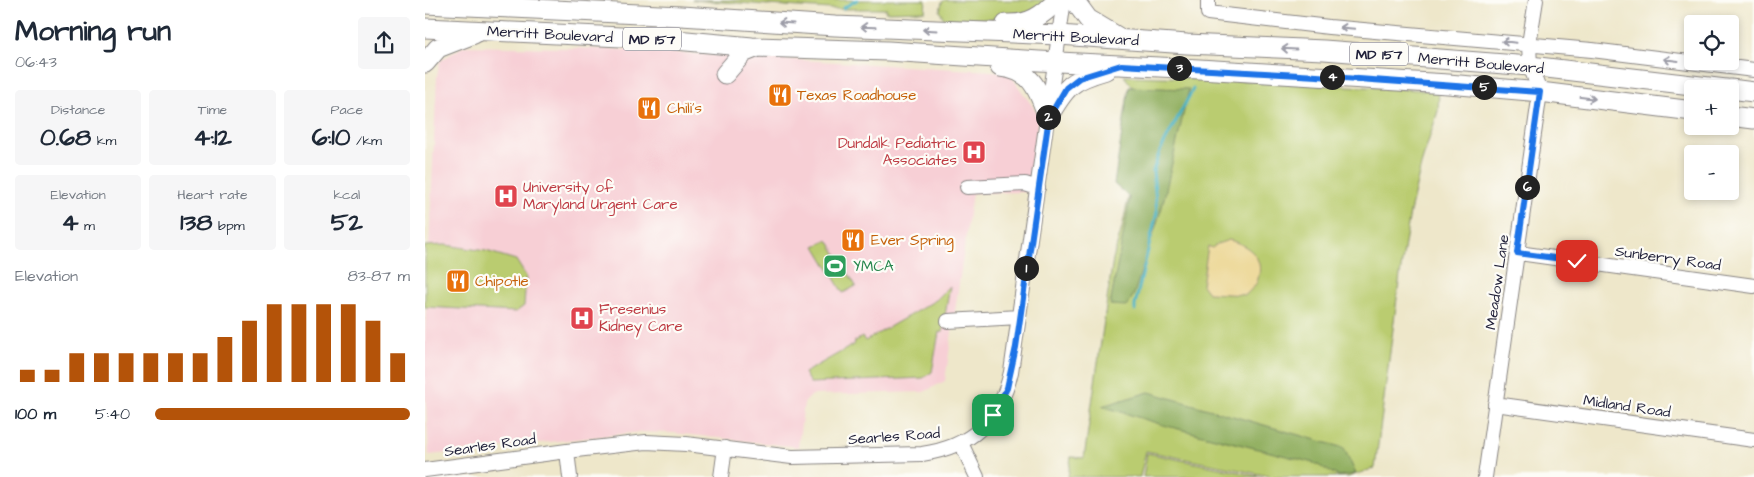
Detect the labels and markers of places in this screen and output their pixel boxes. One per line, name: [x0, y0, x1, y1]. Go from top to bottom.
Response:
pin: 3: [1167, 56, 1191, 80]
pin: 4: [1319, 64, 1345, 90]
pin: 5: [1471, 74, 1497, 100]
restaurant icon: Texas Roadhouse: [767, 82, 793, 108]
place label: Texas Roadhouse: [797, 85, 916, 106]
restaurant icon: Chili's: [636, 95, 662, 121]
place label: Chili's: [667, 98, 702, 119]
pin: 2: [1035, 104, 1061, 130]
place label: Dundalk Pediatric Associates: [838, 133, 958, 171]
hospital icon: Dundalk Pediatric Associates: [961, 139, 987, 165]
pin: 6: [1515, 174, 1539, 200]
place label: University of Maryland Urgent Care: [523, 177, 678, 216]
hospital icon: University of Maryland Urgent Care: [493, 183, 519, 209]
restaurant icon: Ever Spring: [840, 227, 866, 253]
place label: Ever Spring: [871, 230, 954, 252]
pin: [1556, 240, 1598, 282]
sports icon: YMCA: [822, 253, 848, 279]
place label: YMCA: [853, 256, 894, 277]
pin: 1: [1013, 256, 1039, 280]
restaurant icon: Chipotle: [445, 268, 471, 294]
place label: Chipotle: [475, 271, 529, 292]
place label: Fresenius Kidney Care: [599, 299, 683, 338]
hospital icon: Fresenius Kidney Care: [569, 305, 595, 331]
pin: [972, 394, 1014, 436]

